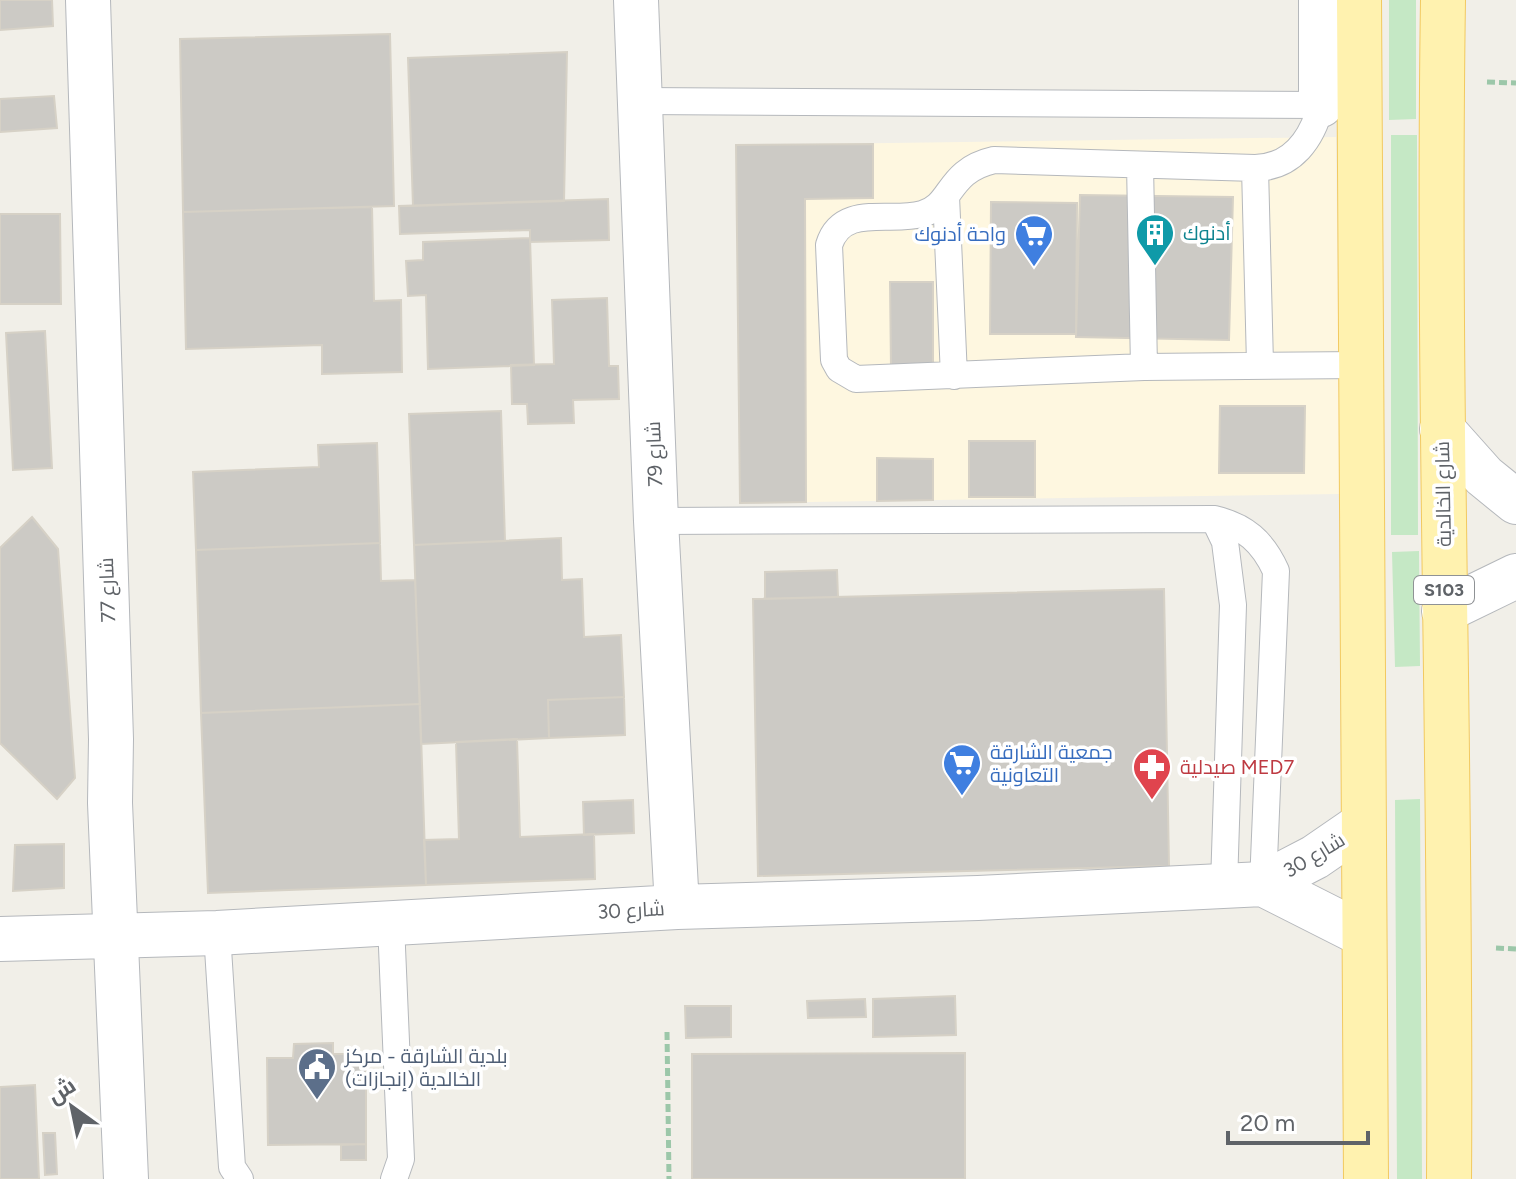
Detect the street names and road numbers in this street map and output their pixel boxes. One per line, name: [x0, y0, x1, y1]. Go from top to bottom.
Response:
street label: شارع 79: [641, 421, 669, 487]
street label: شارع الخالدية: [1430, 441, 1458, 547]
street label: شارع 77: [94, 557, 122, 623]
road number: S103: [1414, 576, 1474, 604]
street label: شارع 30: [1279, 827, 1350, 884]
street label: شارع 30: [597, 896, 665, 926]

